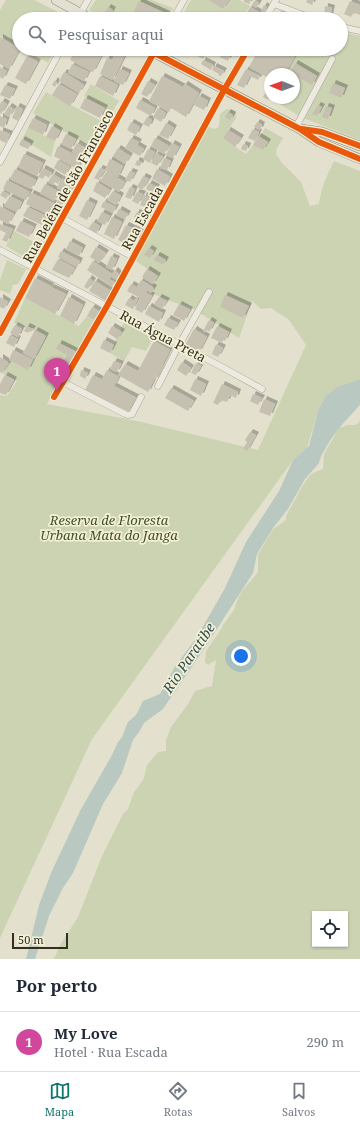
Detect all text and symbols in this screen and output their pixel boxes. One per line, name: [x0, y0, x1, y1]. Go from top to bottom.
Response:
search box: [12, 12, 348, 56]
icon: search: [26, 23, 48, 45]
text: Pesquisar aqui: [58, 24, 164, 44]
north arrow: [264, 68, 300, 104]
street label: Rua Belém de São Francisco: [18, 106, 118, 266]
street label: Rua Escada: [117, 183, 167, 253]
street label: Rua Água Preta: [117, 306, 209, 366]
pin: 1: [44, 358, 70, 391]
park label: Reserva de Floresta Urbana Mata do Janga: [40, 511, 178, 544]
water label: Rio Paratibe: [158, 619, 219, 697]
your location: [231, 646, 251, 666]
map controls: [312, 911, 348, 947]
button: locate: [312, 911, 348, 947]
scale bar: [12, 931, 68, 950]
text: 50 m: [18, 932, 44, 947]
text: Por perto: [16, 974, 98, 997]
text: My Love: [54, 1023, 118, 1043]
text: 1: [25, 1033, 33, 1051]
text: 290 m: [307, 1033, 344, 1051]
text: Hotel · Rua Escada: [54, 1043, 168, 1061]
tab: Mapa: [45, 1080, 74, 1119]
tab: Rotas: [164, 1080, 192, 1119]
tab: Salvos: [282, 1080, 315, 1119]

